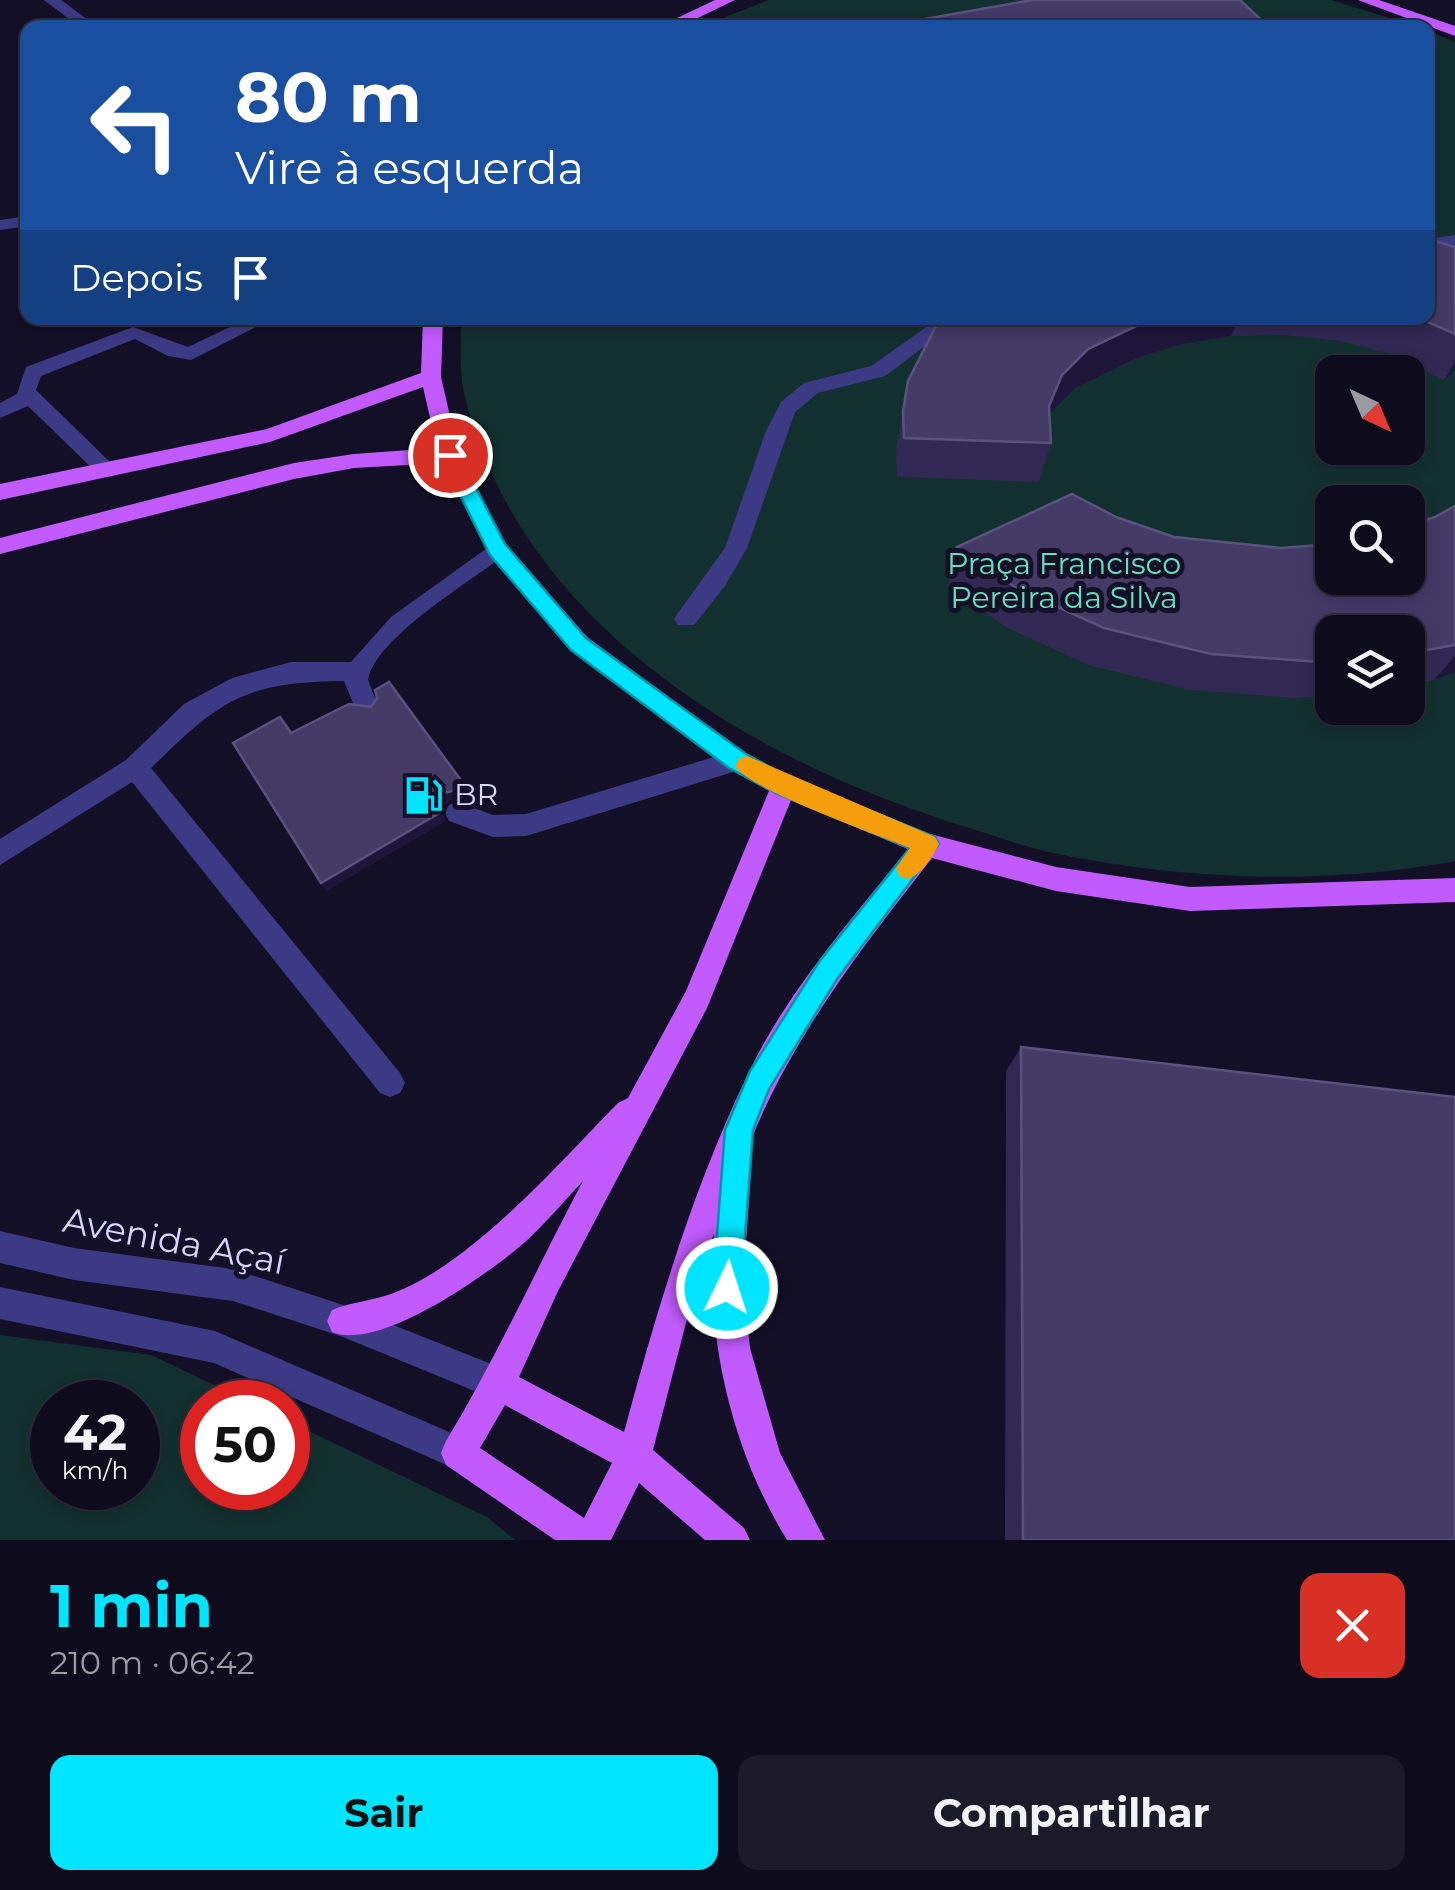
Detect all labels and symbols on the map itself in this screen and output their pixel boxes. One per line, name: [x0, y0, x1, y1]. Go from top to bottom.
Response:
north arrow: [1315, 355, 1425, 465]
pin: [408, 413, 493, 498]
park label: Praça Francisco Pereira da Silva: [947, 545, 1181, 616]
fuel station icon: BR: [403, 774, 445, 816]
place label: BR: [454, 776, 498, 813]
street label: Avenida Açaí: [60, 1198, 290, 1283]
position arrow: [675, 1236, 779, 1340]
speed limit sign: 50: [180, 1380, 310, 1510]

